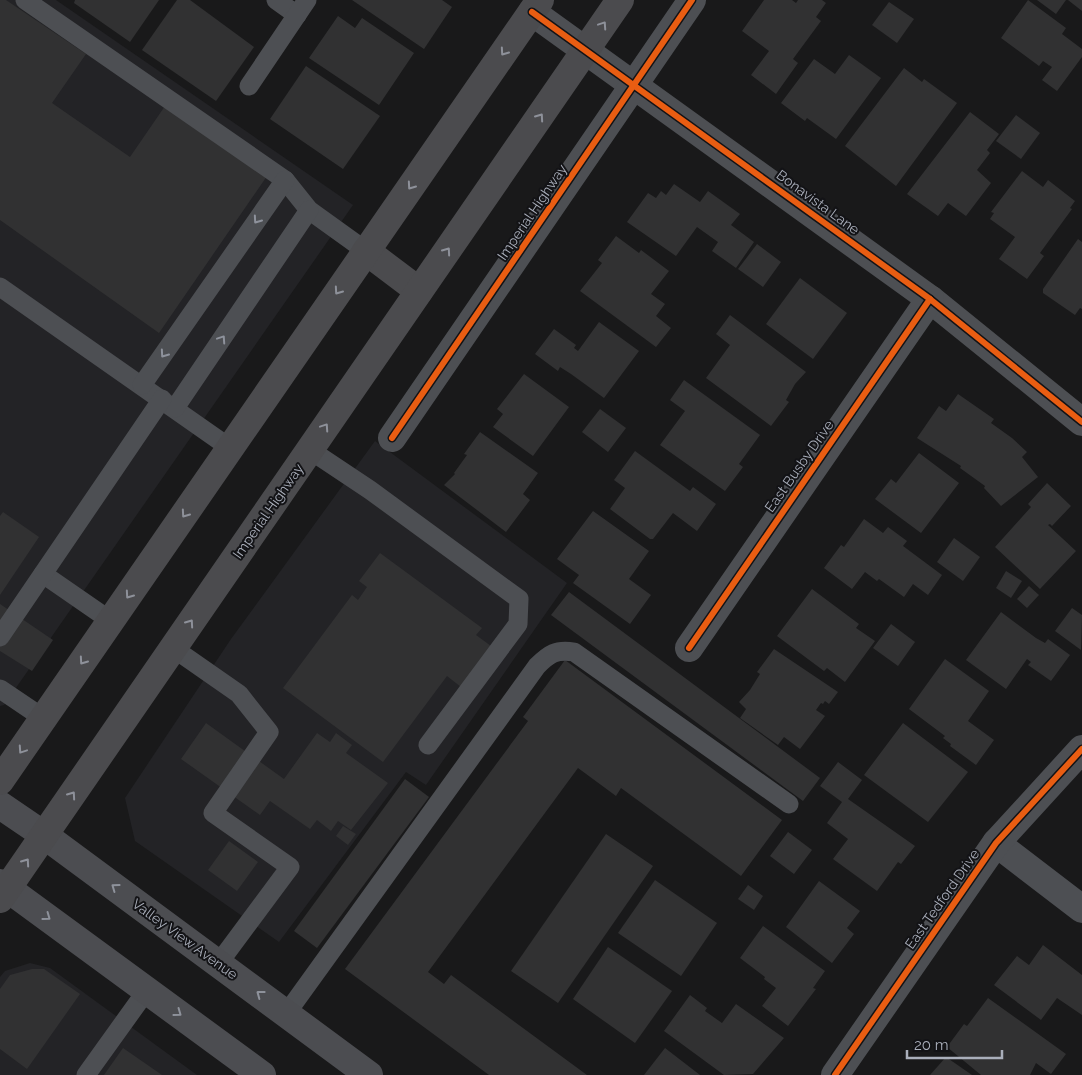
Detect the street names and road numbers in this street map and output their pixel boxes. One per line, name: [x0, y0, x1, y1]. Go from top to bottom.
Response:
street label: Imperial Highway: [494, 161, 570, 263]
street label: Bonavista Lane: [773, 167, 863, 237]
street label: East Busby Drive: [761, 417, 837, 515]
street label: Imperial Highway: [229, 460, 307, 561]
street label: East Tedford Drive: [902, 846, 982, 952]
street label: Valley View Avenue: [129, 895, 241, 983]

